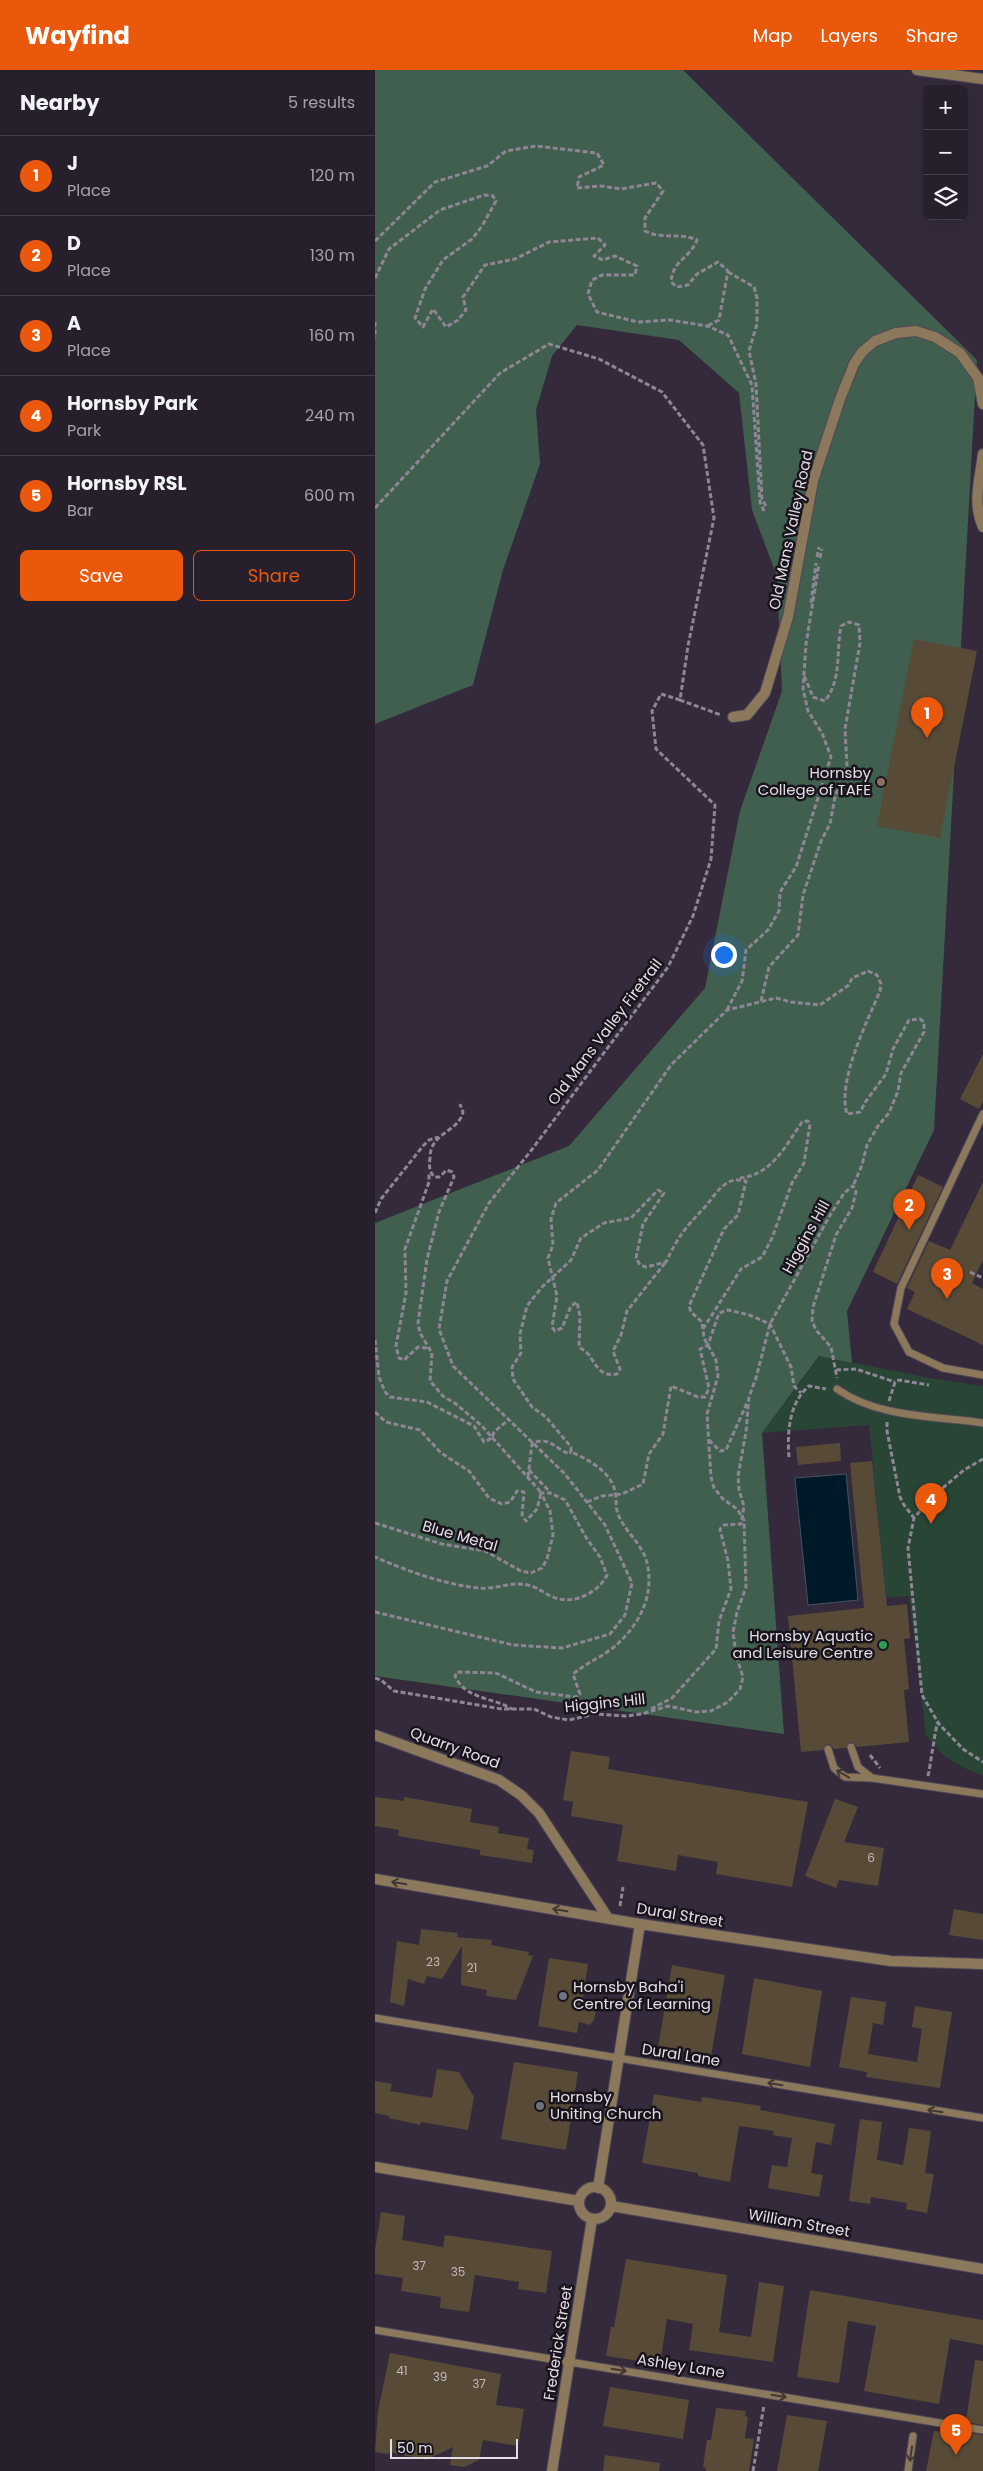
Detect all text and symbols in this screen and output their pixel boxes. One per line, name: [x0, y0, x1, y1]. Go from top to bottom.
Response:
text: Wayfind: [25, 19, 130, 52]
text: Map: [753, 23, 793, 48]
text: Layers: [821, 23, 878, 48]
text: Share: [906, 23, 958, 48]
map controls: [923, 85, 968, 220]
button: +: [923, 85, 968, 130]
text: Nearby: [20, 88, 100, 117]
text: 5 results: [288, 91, 355, 114]
button: −: [923, 130, 968, 175]
text: J: [67, 150, 78, 177]
text: 1: [33, 164, 39, 187]
text: 120 m: [310, 164, 355, 187]
button: layers: [923, 175, 968, 220]
text: Place: [67, 179, 111, 202]
text: D: [67, 230, 81, 257]
text: 2: [31, 244, 41, 267]
text: 130 m: [310, 244, 355, 267]
text: Place: [67, 259, 111, 282]
text: A: [67, 310, 81, 337]
text: 3: [31, 324, 41, 347]
text: 160 m: [309, 324, 355, 347]
text: Place: [67, 339, 111, 362]
text: Hornsby Park: [67, 390, 198, 417]
text: 4: [31, 404, 41, 427]
text: 240 m: [305, 404, 355, 427]
text: Park: [67, 419, 101, 442]
street label: Old Mans Valley Road: [763, 448, 818, 612]
text: Hornsby RSL: [67, 470, 187, 497]
text: 5: [31, 484, 41, 507]
text: 600 m: [304, 484, 355, 507]
text: Bar: [67, 499, 94, 522]
button: Save: [20, 550, 183, 601]
button: Share: [193, 550, 355, 601]
pin: 1: [911, 697, 943, 738]
place label: Hornsby College of TAFE: [758, 762, 872, 800]
marker: Hornsby College of TAFE: [875, 776, 887, 788]
your location: [711, 942, 737, 968]
street label: Old Mans Valley Firetrail: [543, 954, 667, 1109]
pin: 2: [893, 1189, 925, 1230]
street label: Higgins Hill: [777, 1196, 834, 1277]
pin: 3: [931, 1258, 963, 1299]
pin: 4: [915, 1483, 947, 1524]
street label: Blue Metal: [420, 1515, 500, 1556]
place label: Hornsby Aquatic and Leisure Centre: [732, 1625, 873, 1663]
marker: Hornsby Aquatic and Leisure Centre: [877, 1639, 889, 1651]
street label: Higgins Hill: [564, 1688, 646, 1717]
street label: Quarry Road: [407, 1722, 503, 1774]
one-way arrow: [835, 1769, 850, 1779]
house number: 6: [867, 1849, 875, 1866]
one-way arrow: [392, 1877, 408, 1887]
street label: Dural Street: [635, 1897, 725, 1932]
one-way arrow: [552, 1904, 568, 1914]
house number: 23: [426, 1953, 440, 1970]
house number: 21: [467, 1959, 477, 1976]
place label: Hornsby Baha'i Centre of Learning: [573, 1976, 711, 2014]
marker: Hornsby Baha'i Centre of Learning: [557, 1990, 569, 2002]
street label: Dural Lane: [640, 2038, 722, 2071]
one-way arrow: [767, 2079, 783, 2089]
place label: Hornsby Uniting Church: [550, 2086, 661, 2124]
marker: Hornsby Uniting Church: [534, 2100, 546, 2112]
one-way arrow: [927, 2105, 943, 2115]
street label: William Street: [747, 2203, 852, 2242]
house number: 37: [412, 2257, 426, 2274]
house number: 35: [451, 2263, 465, 2280]
street label: Frederick Street: [538, 2284, 577, 2402]
street label: Ashley Lane: [636, 2348, 726, 2383]
house number: 41: [396, 2362, 408, 2379]
one-way arrow: [610, 2365, 626, 2375]
house number: 39: [433, 2368, 447, 2385]
house number: 37: [472, 2375, 486, 2392]
one-way arrow: [771, 2392, 787, 2402]
pin: 5: [940, 2414, 972, 2455]
scale bar: [390, 2436, 517, 2459]
text: 50 m: [397, 2438, 433, 2458]
one-way arrow: [905, 2445, 915, 2461]

